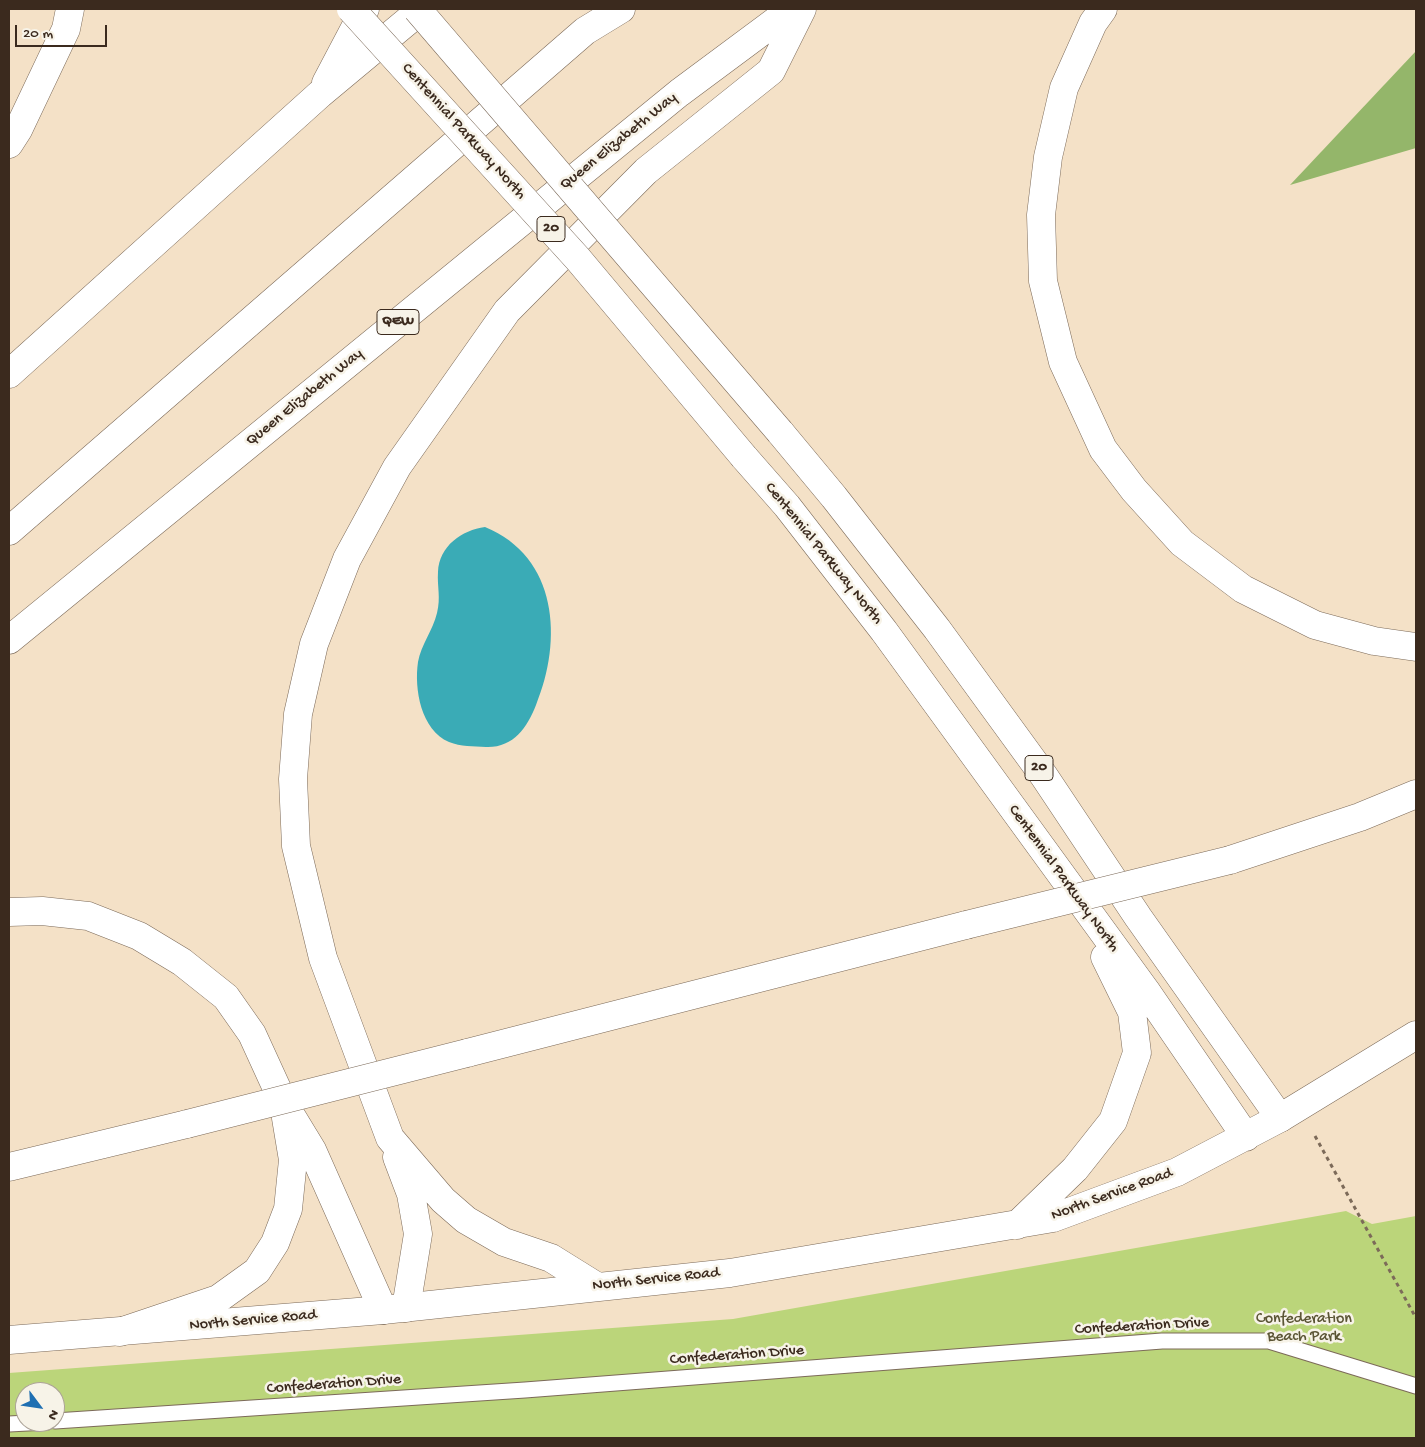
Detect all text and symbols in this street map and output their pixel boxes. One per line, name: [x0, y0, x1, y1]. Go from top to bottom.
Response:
scale bar: [18, 15, 110, 47]
text: 20 m: [23, 25, 53, 43]
street label: Centennial Parkway North: [397, 60, 529, 204]
street label: Queen Elizabeth Way: [557, 89, 681, 195]
road number: 20: [537, 216, 565, 242]
road number: QEW: [377, 310, 419, 334]
street label: Queen Elizabeth Way: [243, 345, 367, 451]
street label: Centennial Parkway North: [760, 479, 886, 629]
road number: 20: [1025, 756, 1053, 780]
street label: Centennial Parkway North: [1003, 802, 1123, 956]
street label: North Service Road: [1049, 1164, 1175, 1226]
street label: North Service Road: [592, 1264, 720, 1296]
street label: North Service Road: [189, 1306, 317, 1336]
park label: Confederation Beach Park: [1256, 1310, 1352, 1348]
street label: Confederation Drive: [1074, 1314, 1210, 1340]
street label: Confederation Drive: [669, 1342, 805, 1370]
street label: Confederation Drive: [266, 1371, 402, 1399]
north arrow: [15, 1382, 65, 1432]
text: N: [43, 1406, 62, 1423]

